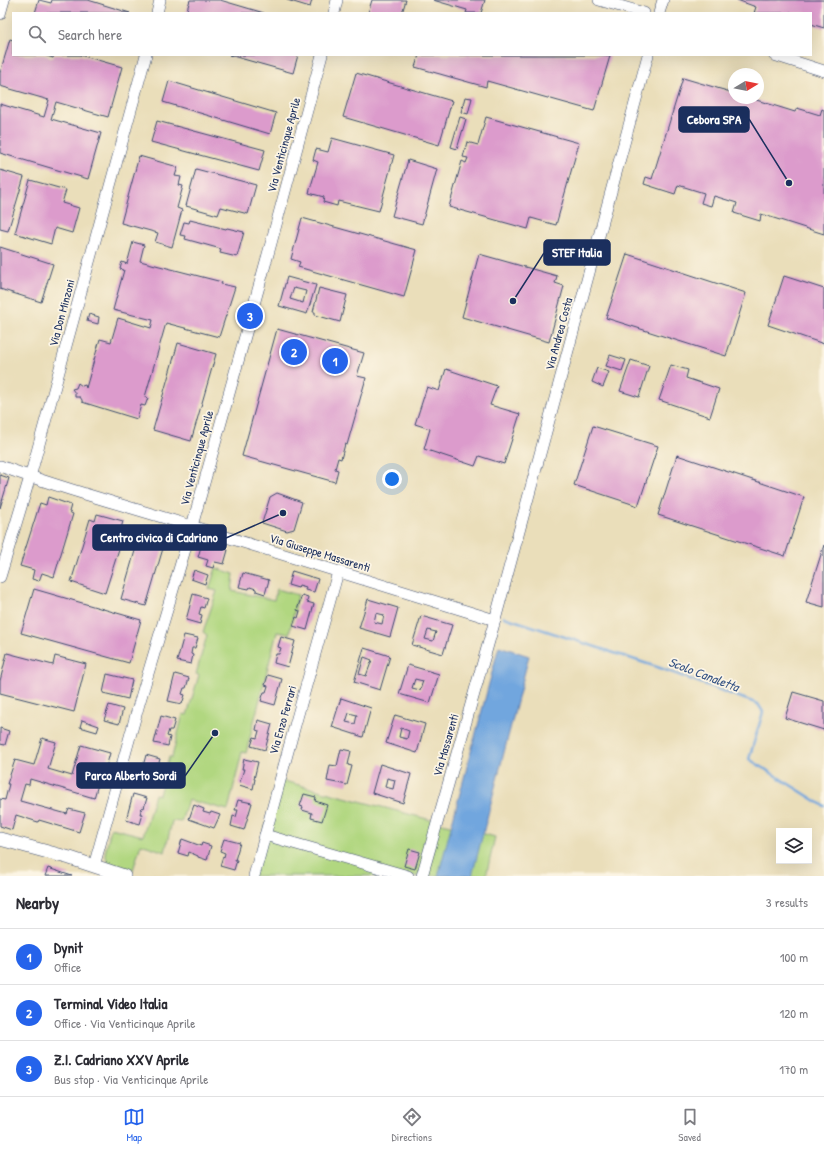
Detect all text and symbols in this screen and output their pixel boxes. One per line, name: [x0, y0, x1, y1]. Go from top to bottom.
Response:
search box: [12, 12, 812, 56]
icon: search: [26, 23, 48, 45]
text: Search here: [58, 24, 122, 45]
north arrow: [728, 68, 764, 104]
street label: Via Venticinque Aprile: [263, 95, 304, 194]
callout: Cebora SPA: [679, 107, 749, 132]
text: Cebora SPA: [687, 110, 742, 128]
callout: STEF Italia: [544, 240, 610, 265]
text: STEF Italia: [552, 243, 603, 261]
street label: Via Don Minzoni: [44, 277, 79, 348]
street label: Via Andrea Costa: [541, 295, 576, 372]
pin: 3: [237, 301, 263, 331]
pin: 2: [281, 337, 307, 367]
pin: 1: [322, 346, 348, 376]
street label: Via Venticinque Aprile: [176, 408, 217, 507]
your location: [382, 469, 402, 489]
callout: Centro civico di Cadriano: [93, 525, 226, 550]
text: Centro civico di Cadriano: [100, 528, 219, 546]
street label: Via Giuseppe Massarenti: [268, 529, 373, 576]
water label: Scolo Canaletta: [666, 652, 743, 696]
street label: Via Enzo Ferrari: [265, 683, 300, 756]
street label: Via Massarenti: [428, 712, 463, 778]
callout: Parco Alberto Sordi: [77, 763, 185, 788]
text: Parco Alberto Sordi: [85, 766, 177, 784]
map controls: [776, 828, 812, 864]
button: layers: [776, 828, 812, 864]
text: Nearby: [16, 891, 59, 914]
text: 3 results: [766, 893, 808, 911]
text: Dynit: [54, 937, 83, 958]
text: 1: [27, 948, 31, 966]
text: 100 m: [780, 948, 808, 966]
text: Office: [54, 958, 81, 976]
text: Terminal Video Italia: [54, 993, 167, 1014]
text: 2: [26, 1004, 32, 1022]
text: 120 m: [780, 1004, 808, 1022]
text: Office · Via Venticinque Aprile: [54, 1014, 195, 1032]
text: Z.I. Cadriano XXV Aprile: [54, 1049, 189, 1070]
text: 3: [26, 1060, 32, 1078]
text: 170 m: [779, 1060, 808, 1078]
text: Bus stop · Via Venticinque Aprile: [54, 1070, 208, 1088]
tab: Map: [123, 1106, 145, 1144]
tab: Directions: [392, 1106, 432, 1144]
tab: Saved: [678, 1106, 701, 1144]

